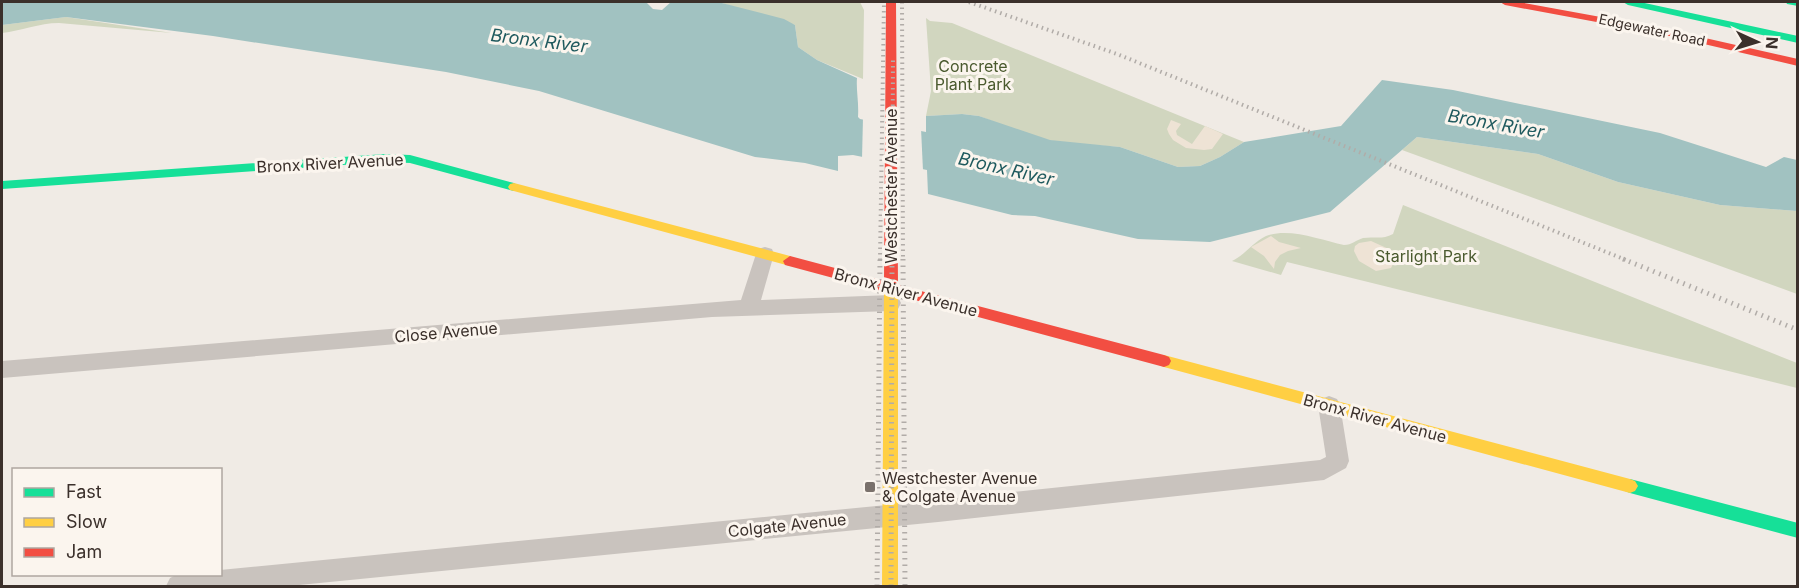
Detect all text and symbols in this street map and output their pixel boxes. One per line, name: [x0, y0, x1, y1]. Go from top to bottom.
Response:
street label: Edgewater Road: [1597, 10, 1707, 49]
north arrow: [1727, 12, 1787, 72]
water label: Bronx River: [489, 24, 590, 57]
text: N: [1762, 36, 1782, 50]
park label: Concrete Plant Park: [935, 56, 1011, 94]
water label: Bronx River: [1446, 105, 1547, 143]
street label: Westchester Avenue: [881, 108, 901, 264]
water label: Bronx River: [956, 147, 1057, 190]
street label: Bronx River Avenue: [256, 149, 404, 177]
park label: Starlight Park: [1375, 246, 1477, 266]
street label: Bronx River Avenue: [832, 263, 980, 321]
street label: Close Avenue: [394, 318, 498, 346]
street label: Bronx River Avenue: [1301, 389, 1449, 447]
legend: [12, 468, 222, 576]
place label: Westchester Avenue & Colgate Avenue: [882, 468, 1037, 506]
marker: Westchester Avenue & Colgate Avenue: [863, 480, 877, 494]
text: Fast: [66, 481, 102, 502]
street label: Colgate Avenue: [727, 509, 847, 541]
text: Slow: [66, 511, 107, 532]
text: Jam: [66, 541, 102, 562]

